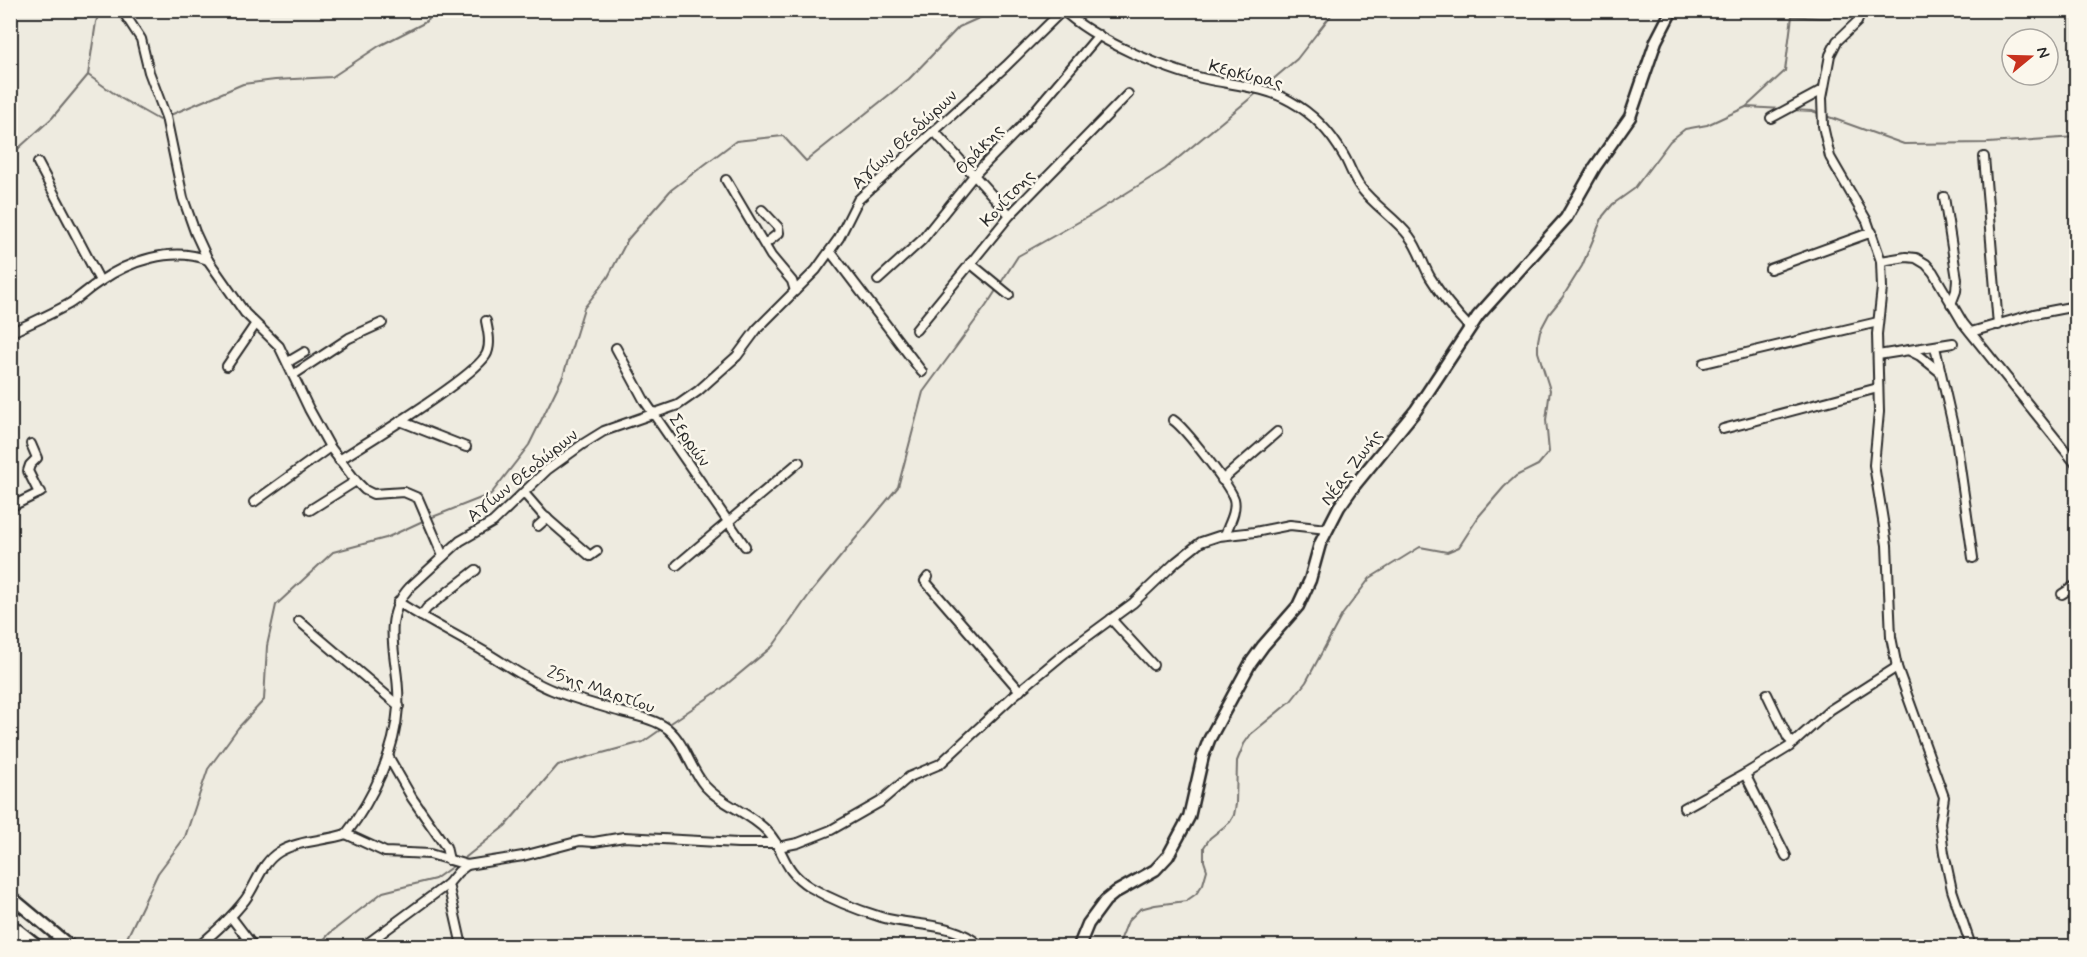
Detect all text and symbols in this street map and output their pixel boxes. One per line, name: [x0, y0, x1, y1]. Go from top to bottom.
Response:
north arrow: [2000, 27, 2060, 87]
text: N: [2031, 44, 2054, 61]
street label: Κερκύρας: [1206, 54, 1286, 96]
street label: Αγίων Θεοδώρων: [847, 84, 963, 195]
street label: Θράκης: [950, 119, 1010, 180]
street label: Κονίτσης: [975, 165, 1041, 233]
street label: Σερρών: [663, 409, 716, 472]
street label: Αγίων Θεοδώρων: [462, 423, 583, 528]
street label: Νέας Ζωής: [1314, 424, 1389, 511]
street label: 25ης Μαρτίου: [543, 660, 658, 720]

